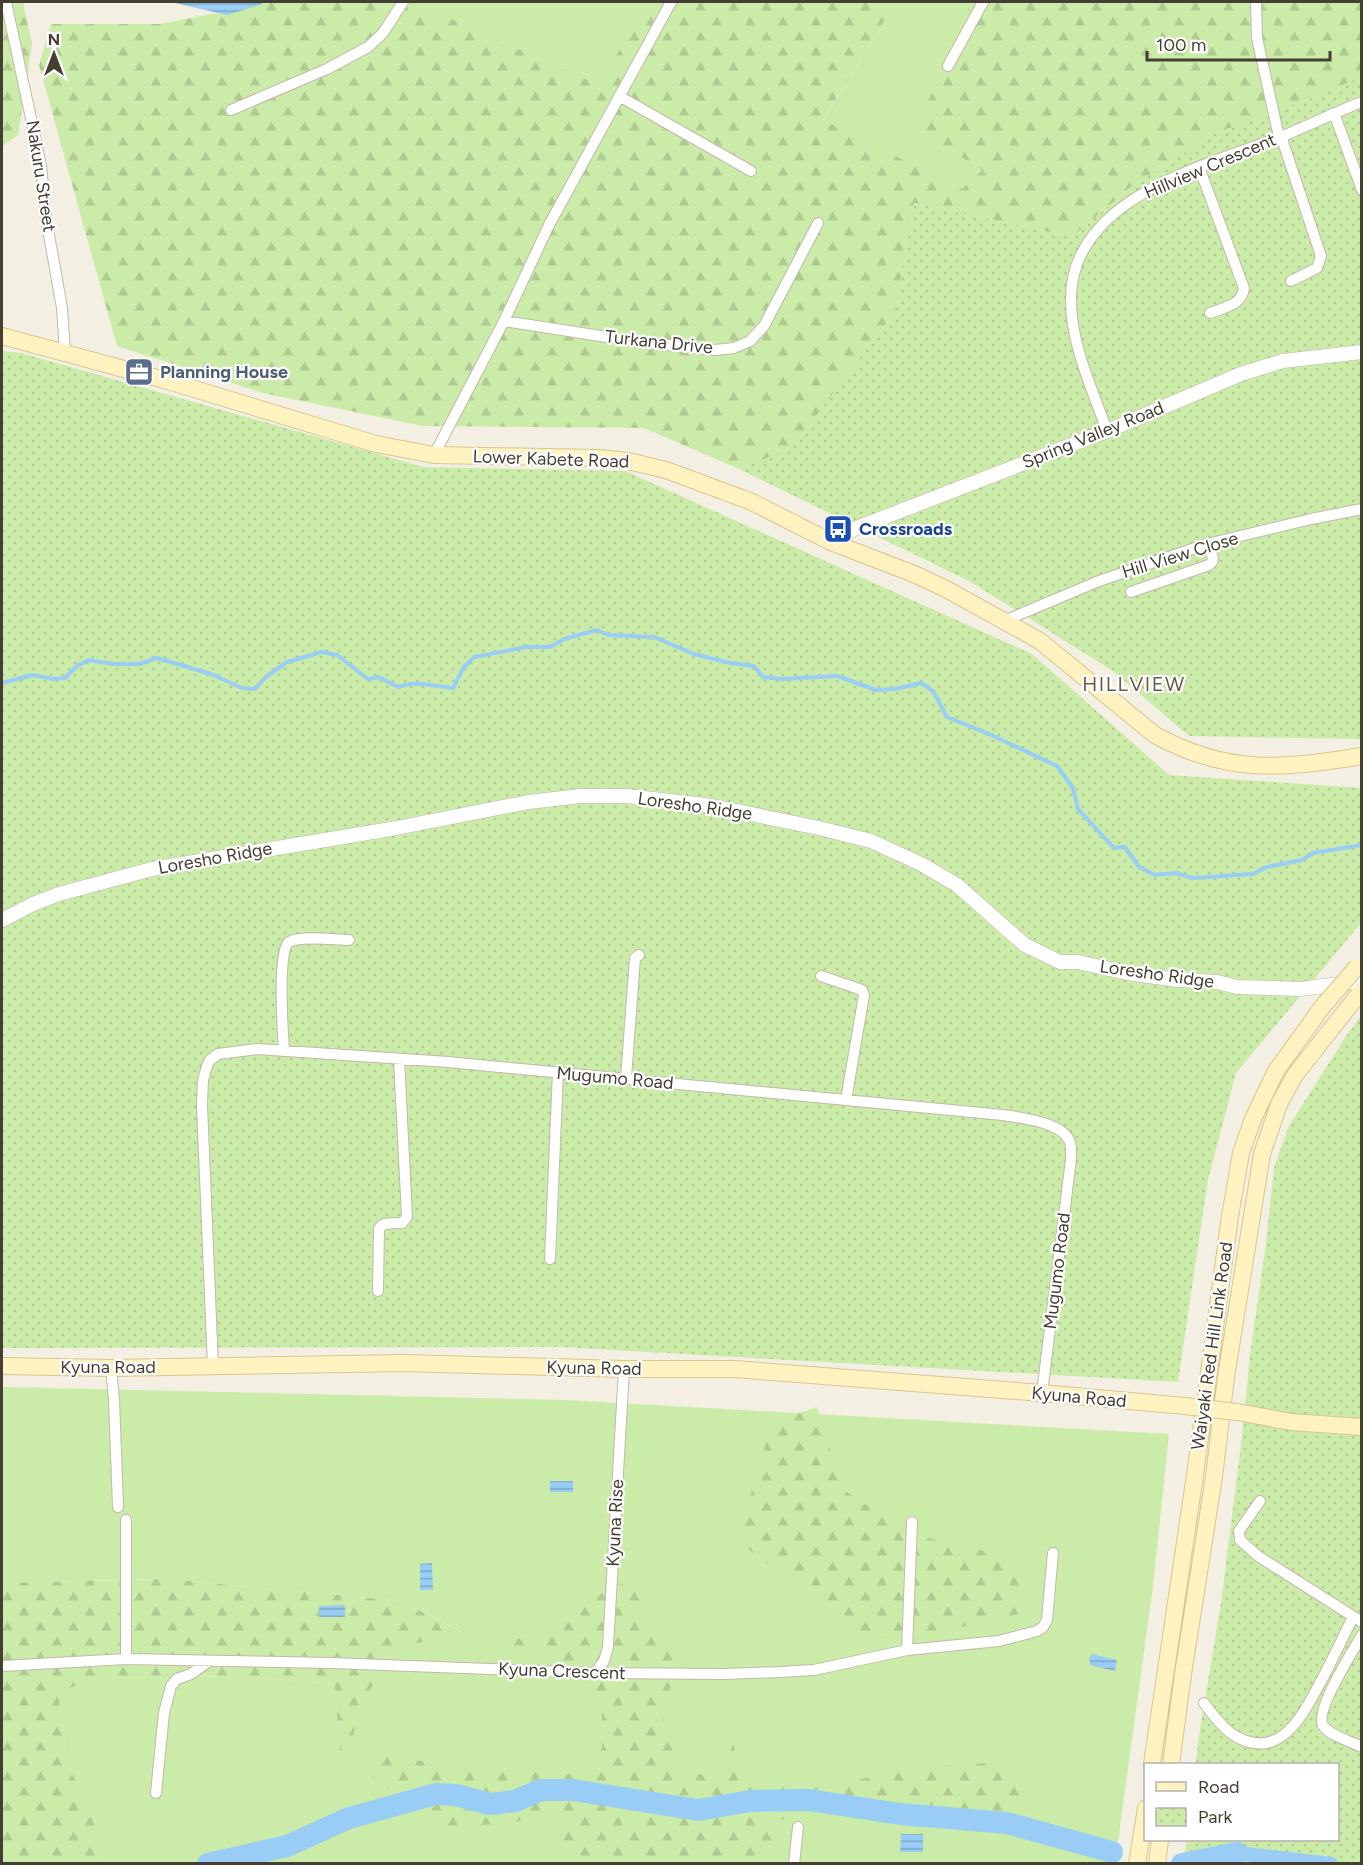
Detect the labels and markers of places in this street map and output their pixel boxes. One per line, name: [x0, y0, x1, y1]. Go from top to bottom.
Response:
office icon: Planning House: [123, 356, 155, 388]
place label: Planning House: [160, 361, 288, 383]
bus stop icon: Crossroads: [822, 513, 854, 545]
place label: Crossroads: [859, 518, 953, 540]

